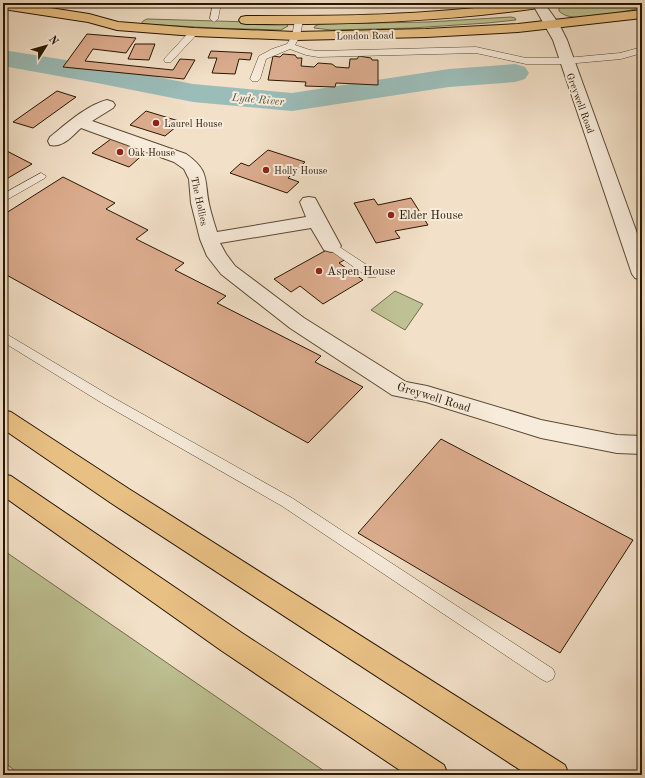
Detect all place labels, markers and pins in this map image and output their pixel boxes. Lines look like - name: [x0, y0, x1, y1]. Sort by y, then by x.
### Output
- marker: Laurel House: [151, 118, 161, 128]
- place label: Laurel House: [164, 119, 223, 129]
- marker: Oak House: [115, 147, 125, 157]
- place label: Oak House: [128, 148, 175, 158]
- marker: Holly House: [261, 165, 271, 175]
- place label: Holly House: [274, 166, 328, 176]
- marker: Elder House: [386, 210, 396, 220]
- place label: Elder House: [399, 210, 464, 222]
- marker: Aspen House: [314, 266, 324, 276]
- place label: Aspen House: [327, 266, 396, 278]

